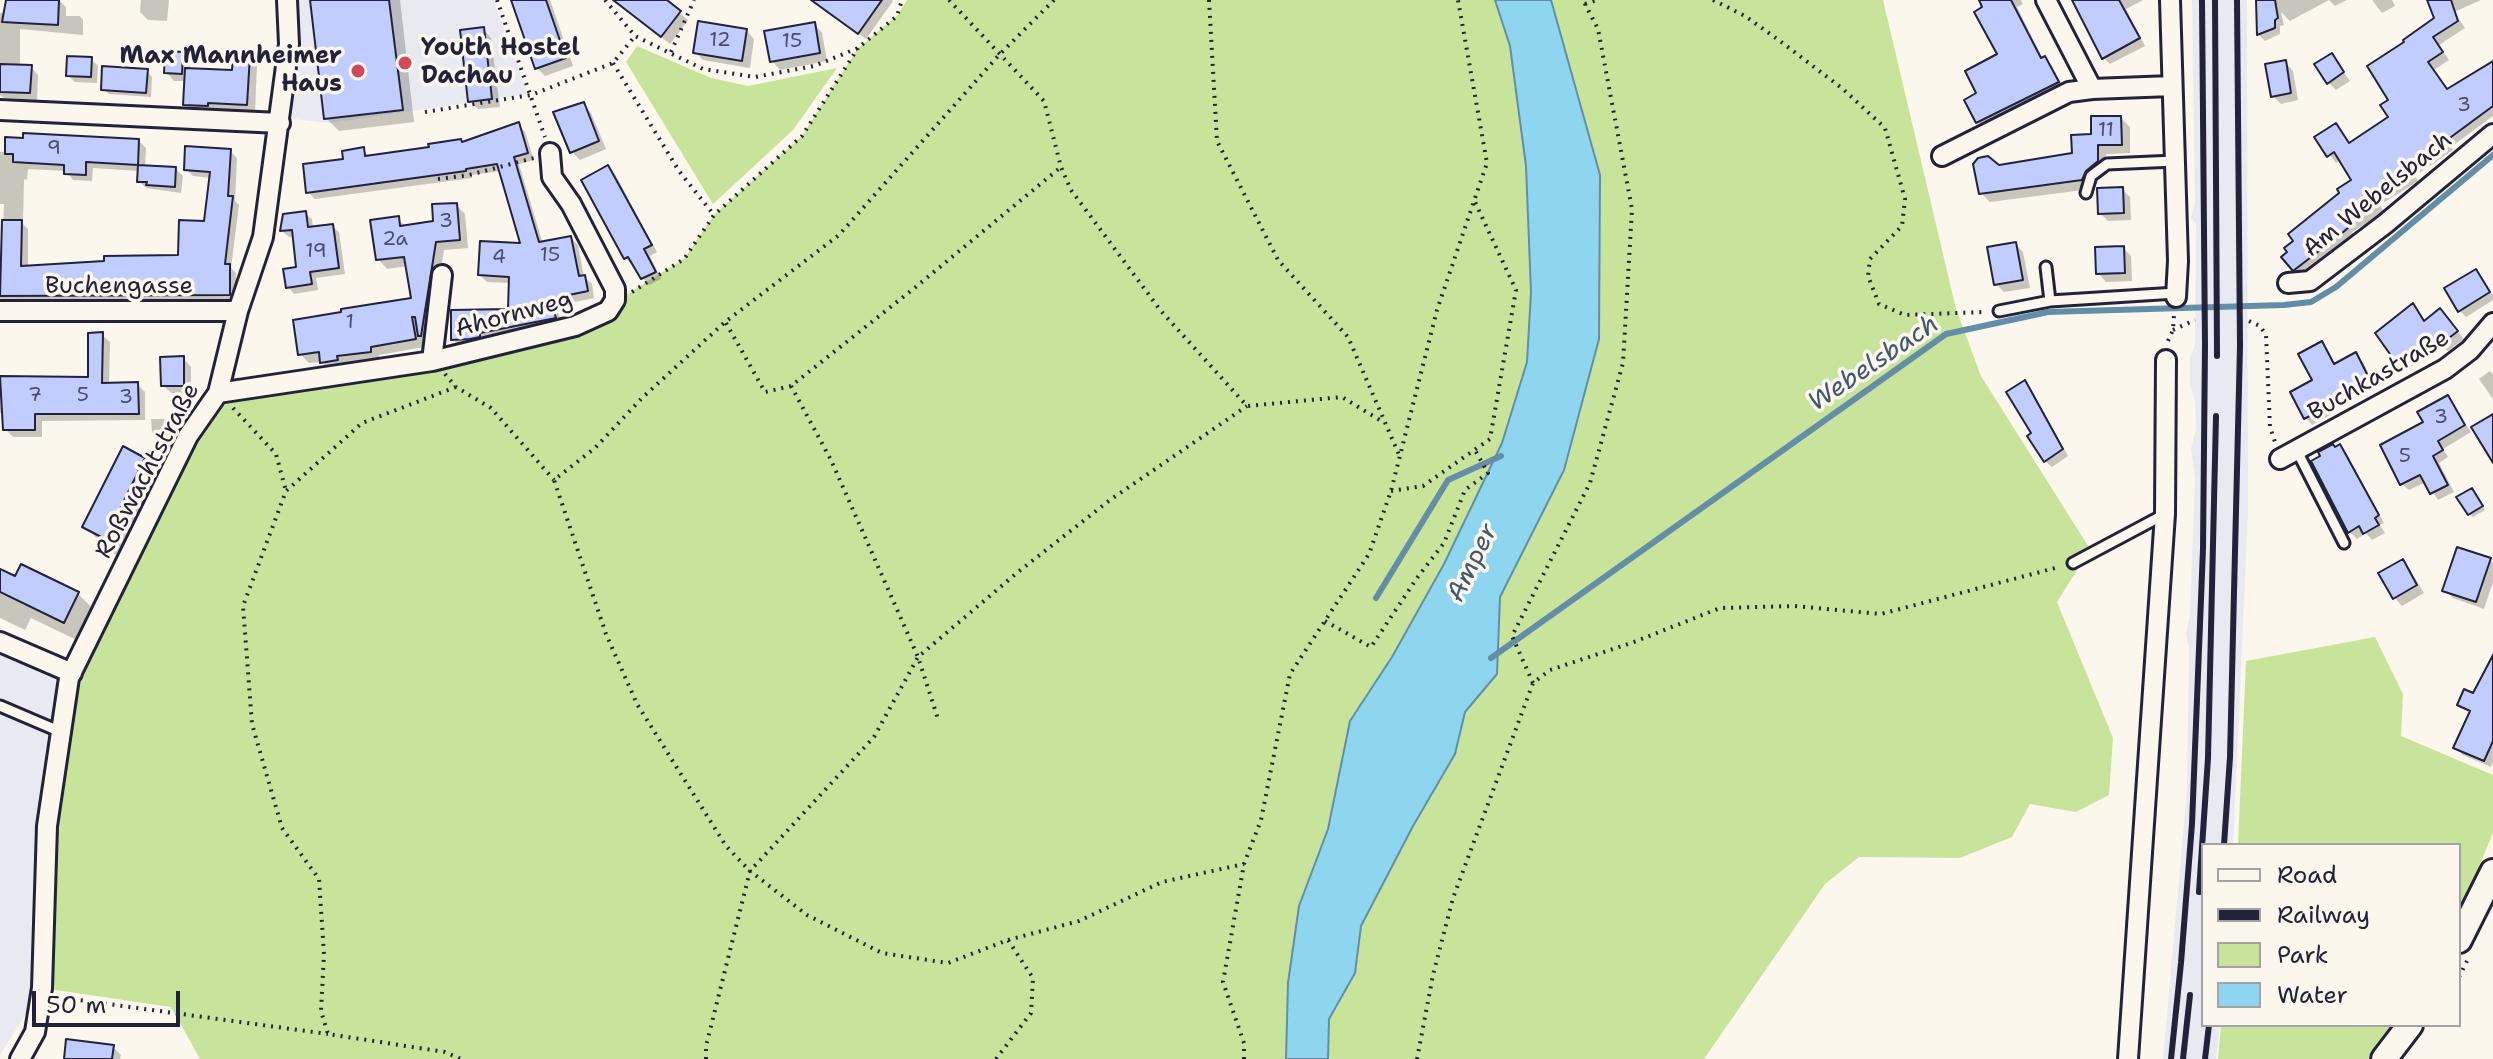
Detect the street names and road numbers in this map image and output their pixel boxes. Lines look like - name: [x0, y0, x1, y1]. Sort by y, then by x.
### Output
- street label: Am Webelsbach: [2298, 126, 2458, 264]
- street label: Buchengasse: [45, 273, 193, 301]
- street label: Ahornweg: [452, 286, 576, 344]
- street label: Buchkastraße: [2303, 324, 2455, 428]
- street label: Roßwachtstraße: [90, 379, 206, 563]

